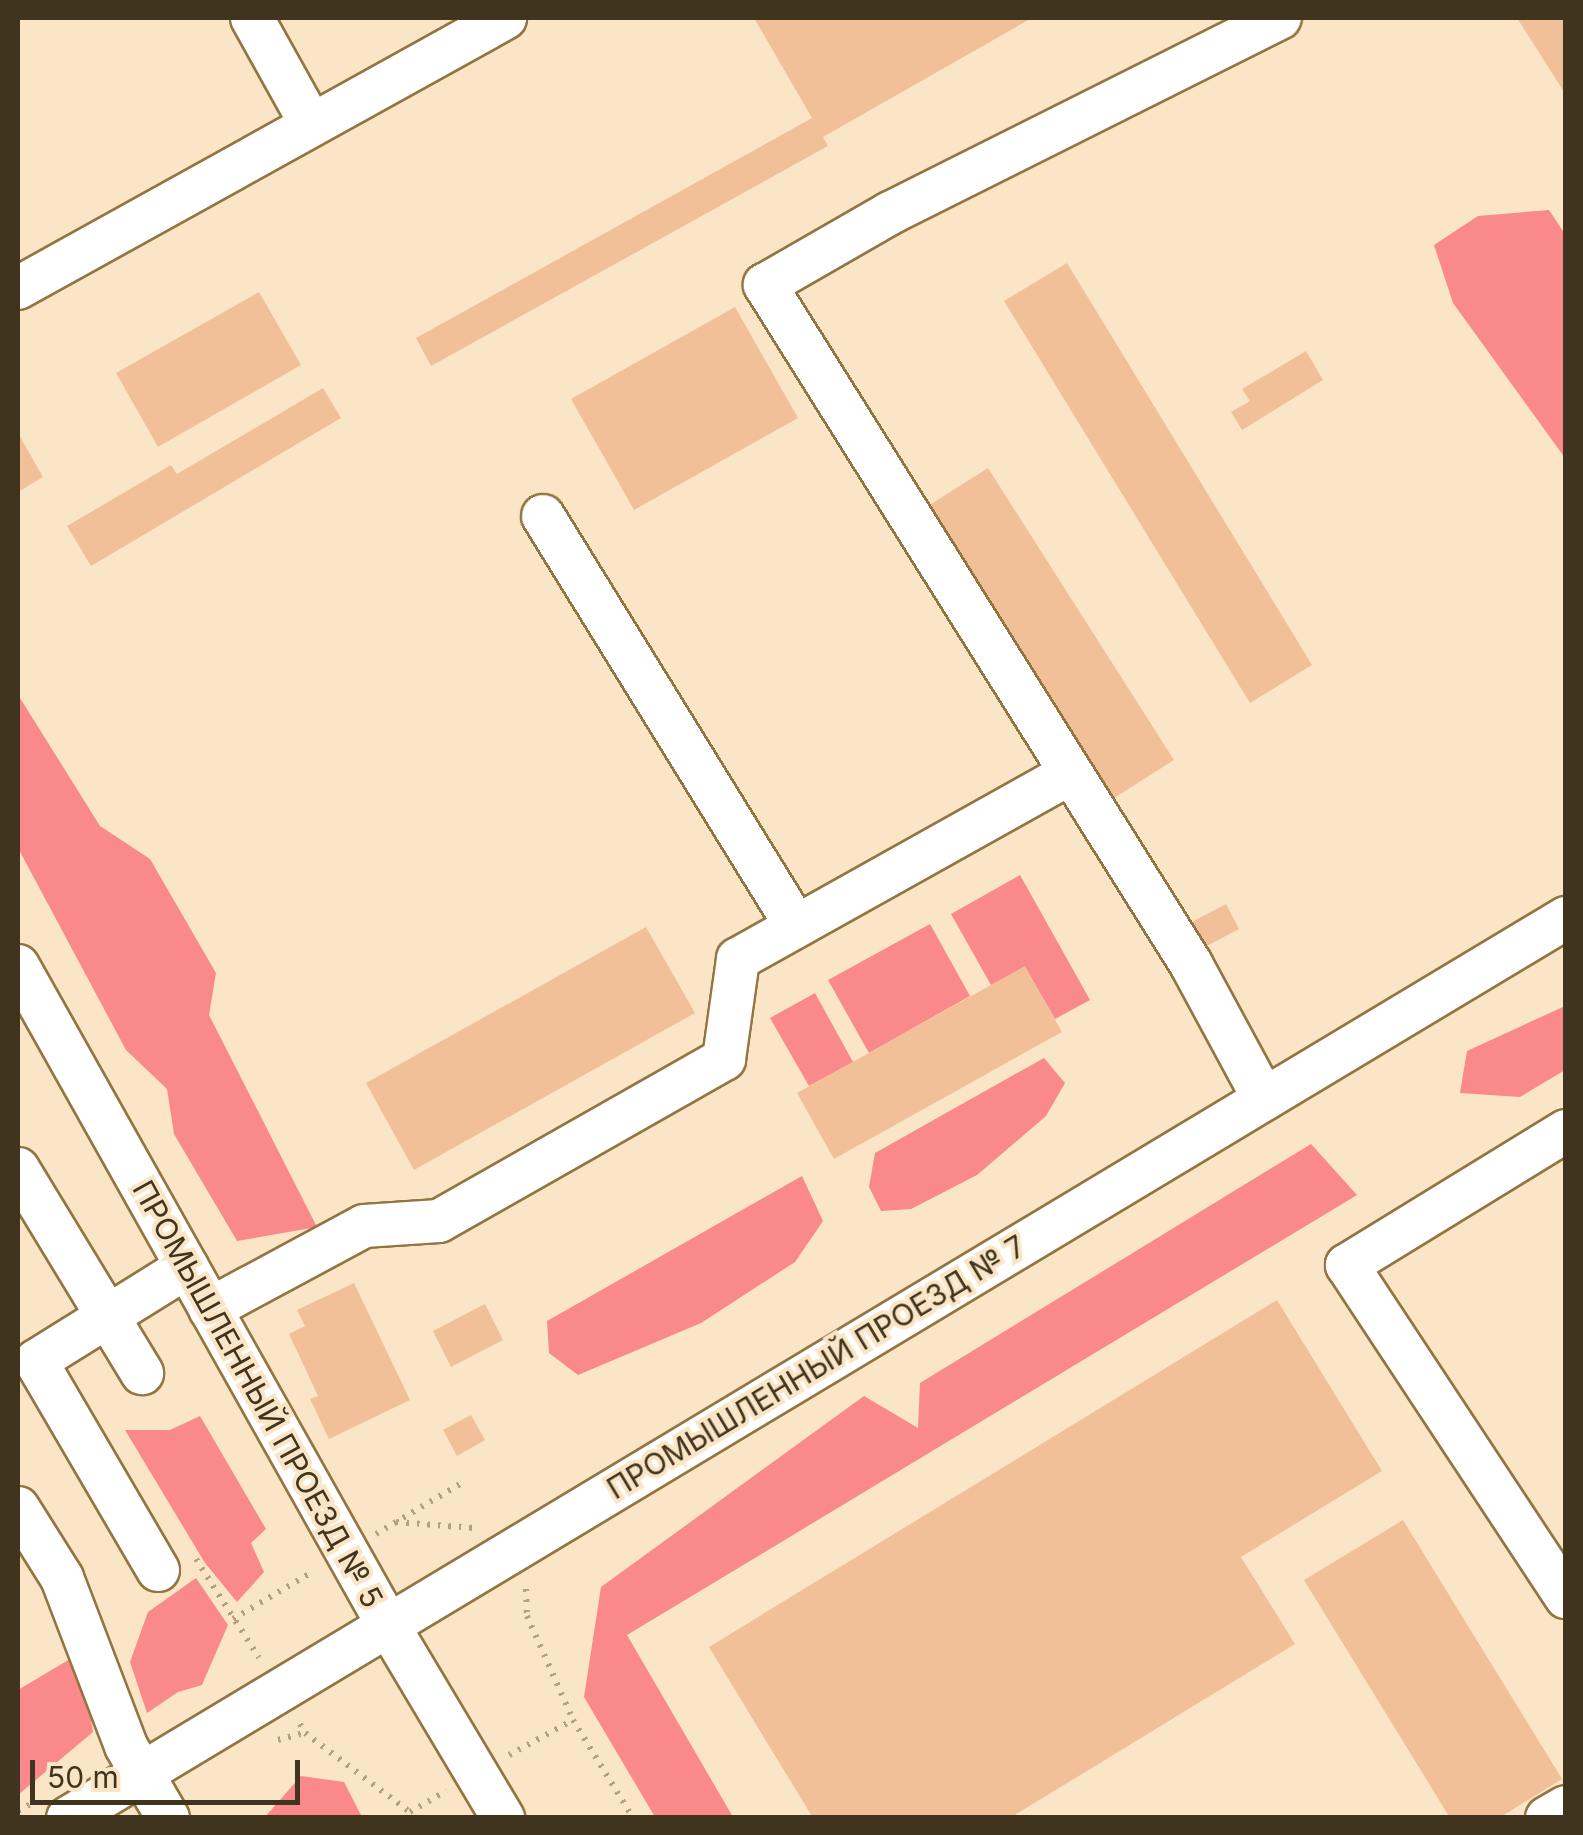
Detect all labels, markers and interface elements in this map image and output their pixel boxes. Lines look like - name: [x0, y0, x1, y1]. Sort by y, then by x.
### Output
- street label: ПРОМЫШЛЕННЫЙ ПРОЕЗД № 5: [125, 1174, 391, 1614]
- street label: ПРОМЫШЛЕННЫЙ ПРОЕЗД № 7: [600, 1228, 1032, 1506]
- scale bar: [35, 1740, 305, 1802]
- text: 50 m: [47, 1759, 119, 1795]

